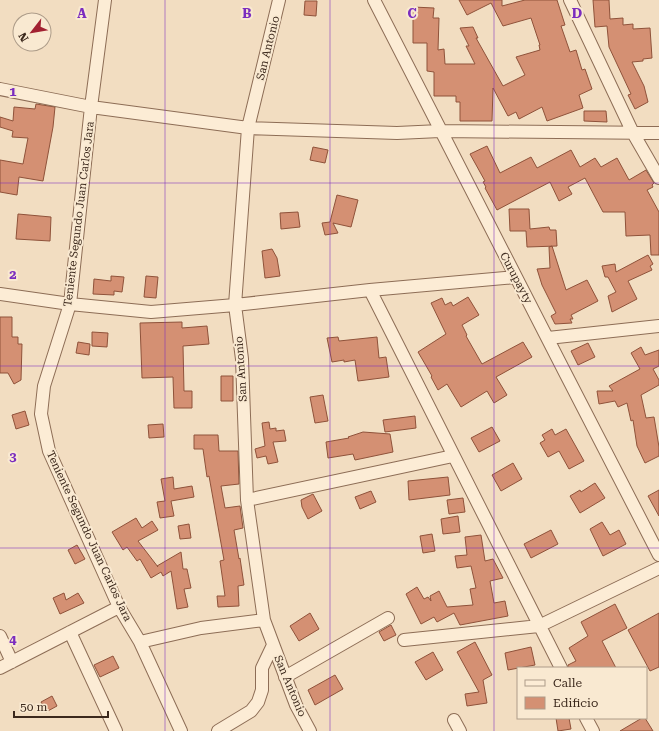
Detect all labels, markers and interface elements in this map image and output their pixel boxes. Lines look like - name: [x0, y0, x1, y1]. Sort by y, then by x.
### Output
- text: A: [77, 6, 87, 21]
- text: B: [242, 6, 252, 21]
- text: C: [407, 6, 417, 21]
- text: D: [572, 6, 582, 21]
- north arrow: [12, 12, 52, 52]
- street label: San Antonio: [254, 14, 282, 81]
- text: N: [16, 29, 32, 44]
- text: 1: [9, 84, 17, 99]
- street label: Teniente Segundo Juan Carlos Jara: [61, 121, 97, 307]
- street label: Curupayty: [497, 250, 535, 306]
- text: 2: [9, 267, 17, 282]
- street label: San Antonio: [232, 336, 250, 402]
- text: 3: [9, 449, 17, 464]
- street label: Teniente Segundo Juan Carlos Jara: [44, 449, 134, 623]
- text: 4: [9, 632, 17, 647]
- street label: San Antonio: [271, 653, 309, 719]
- legend: [517, 667, 647, 719]
- text: Calle: [553, 676, 583, 690]
- scale bar: [14, 693, 108, 719]
- text: Edificio: [553, 696, 598, 710]
- text: 50 m: [20, 700, 47, 714]

